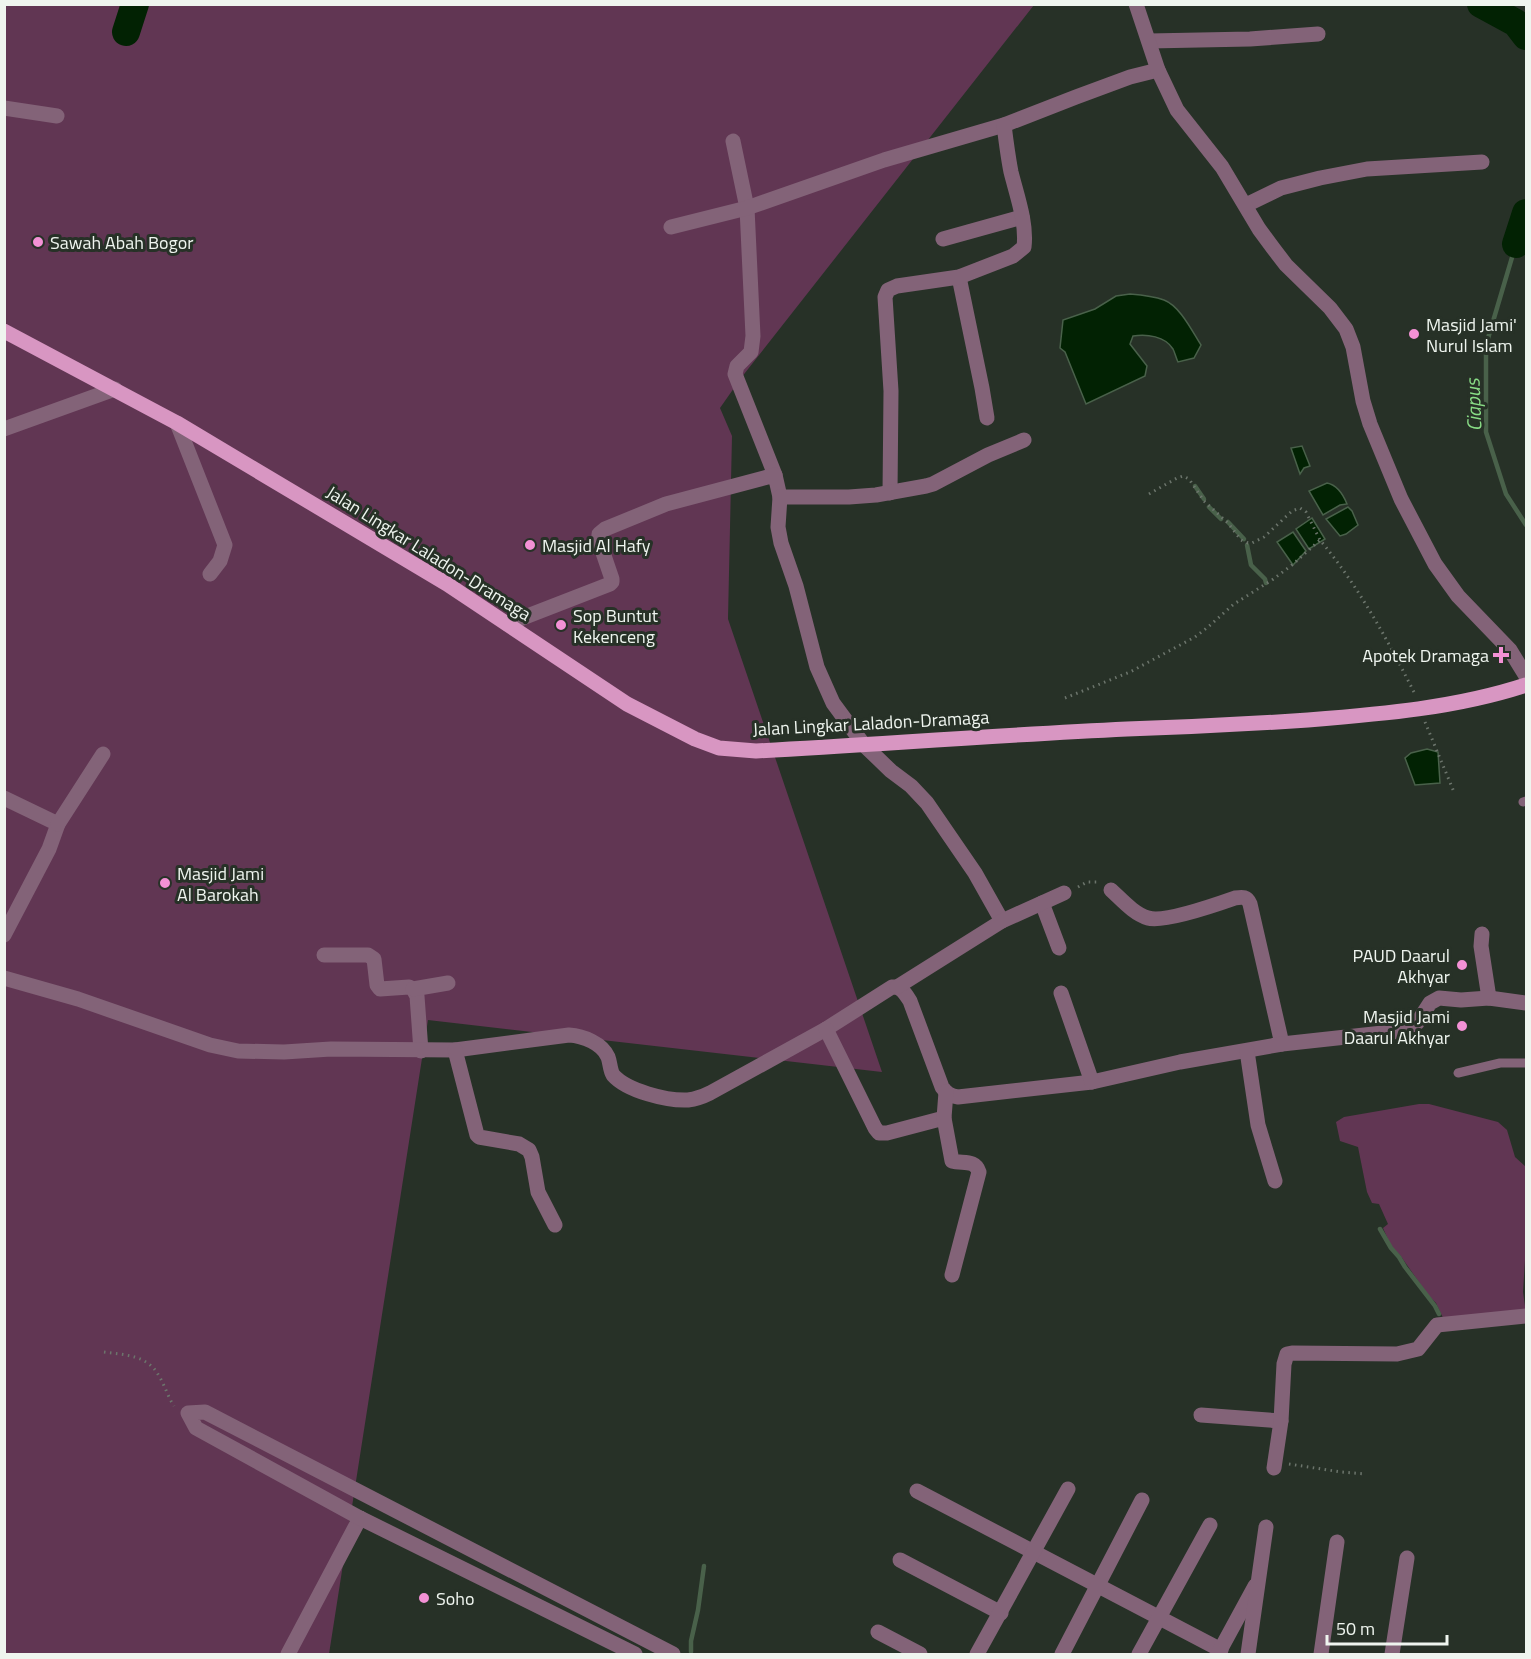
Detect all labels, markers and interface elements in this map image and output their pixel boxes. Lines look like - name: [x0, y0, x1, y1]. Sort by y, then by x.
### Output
- place label: Sawah Abah Bogor: [50, 229, 193, 256]
- marker: Sawah Abah Bogor: [31, 235, 45, 249]
- place label: Masjid Jami' Nurul Islam: [1426, 311, 1517, 359]
- marker: Masjid Jami' Nurul Islam: [1407, 327, 1421, 341]
- water label: Ciapus: [1457, 377, 1489, 432]
- street label: Jalan Lingkar Laladon-Dramaga: [321, 479, 537, 627]
- place label: Masjid Al Hafy: [542, 532, 651, 559]
- marker: Masjid Al Hafy: [523, 538, 537, 552]
- place label: Sop Buntut Kekenceng: [573, 602, 659, 650]
- marker: Sop Buntut Kekenceng: [554, 618, 568, 632]
- place label: Apotek Dramaga: [1362, 642, 1489, 669]
- marker: Apotek Dramaga: [1494, 648, 1508, 662]
- street label: Jalan Lingkar Laladon-Dramaga: [752, 703, 990, 743]
- place label: Masjid Jami Al Barokah: [177, 860, 264, 908]
- marker: Masjid Jami Al Barokah: [158, 876, 172, 890]
- place label: PAUD Daarul Akhyar: [1353, 942, 1450, 990]
- marker: PAUD Daarul Akhyar: [1455, 958, 1469, 972]
- place label: Masjid Jami Daarul Akhyar: [1344, 1003, 1450, 1051]
- marker: Masjid Jami Daarul Akhyar: [1455, 1019, 1469, 1033]
- place label: Soho: [436, 1585, 474, 1612]
- marker: Soho: [417, 1591, 431, 1605]
- scale bar: [1327, 1608, 1447, 1646]
- text: 50 m: [1336, 1615, 1375, 1642]

